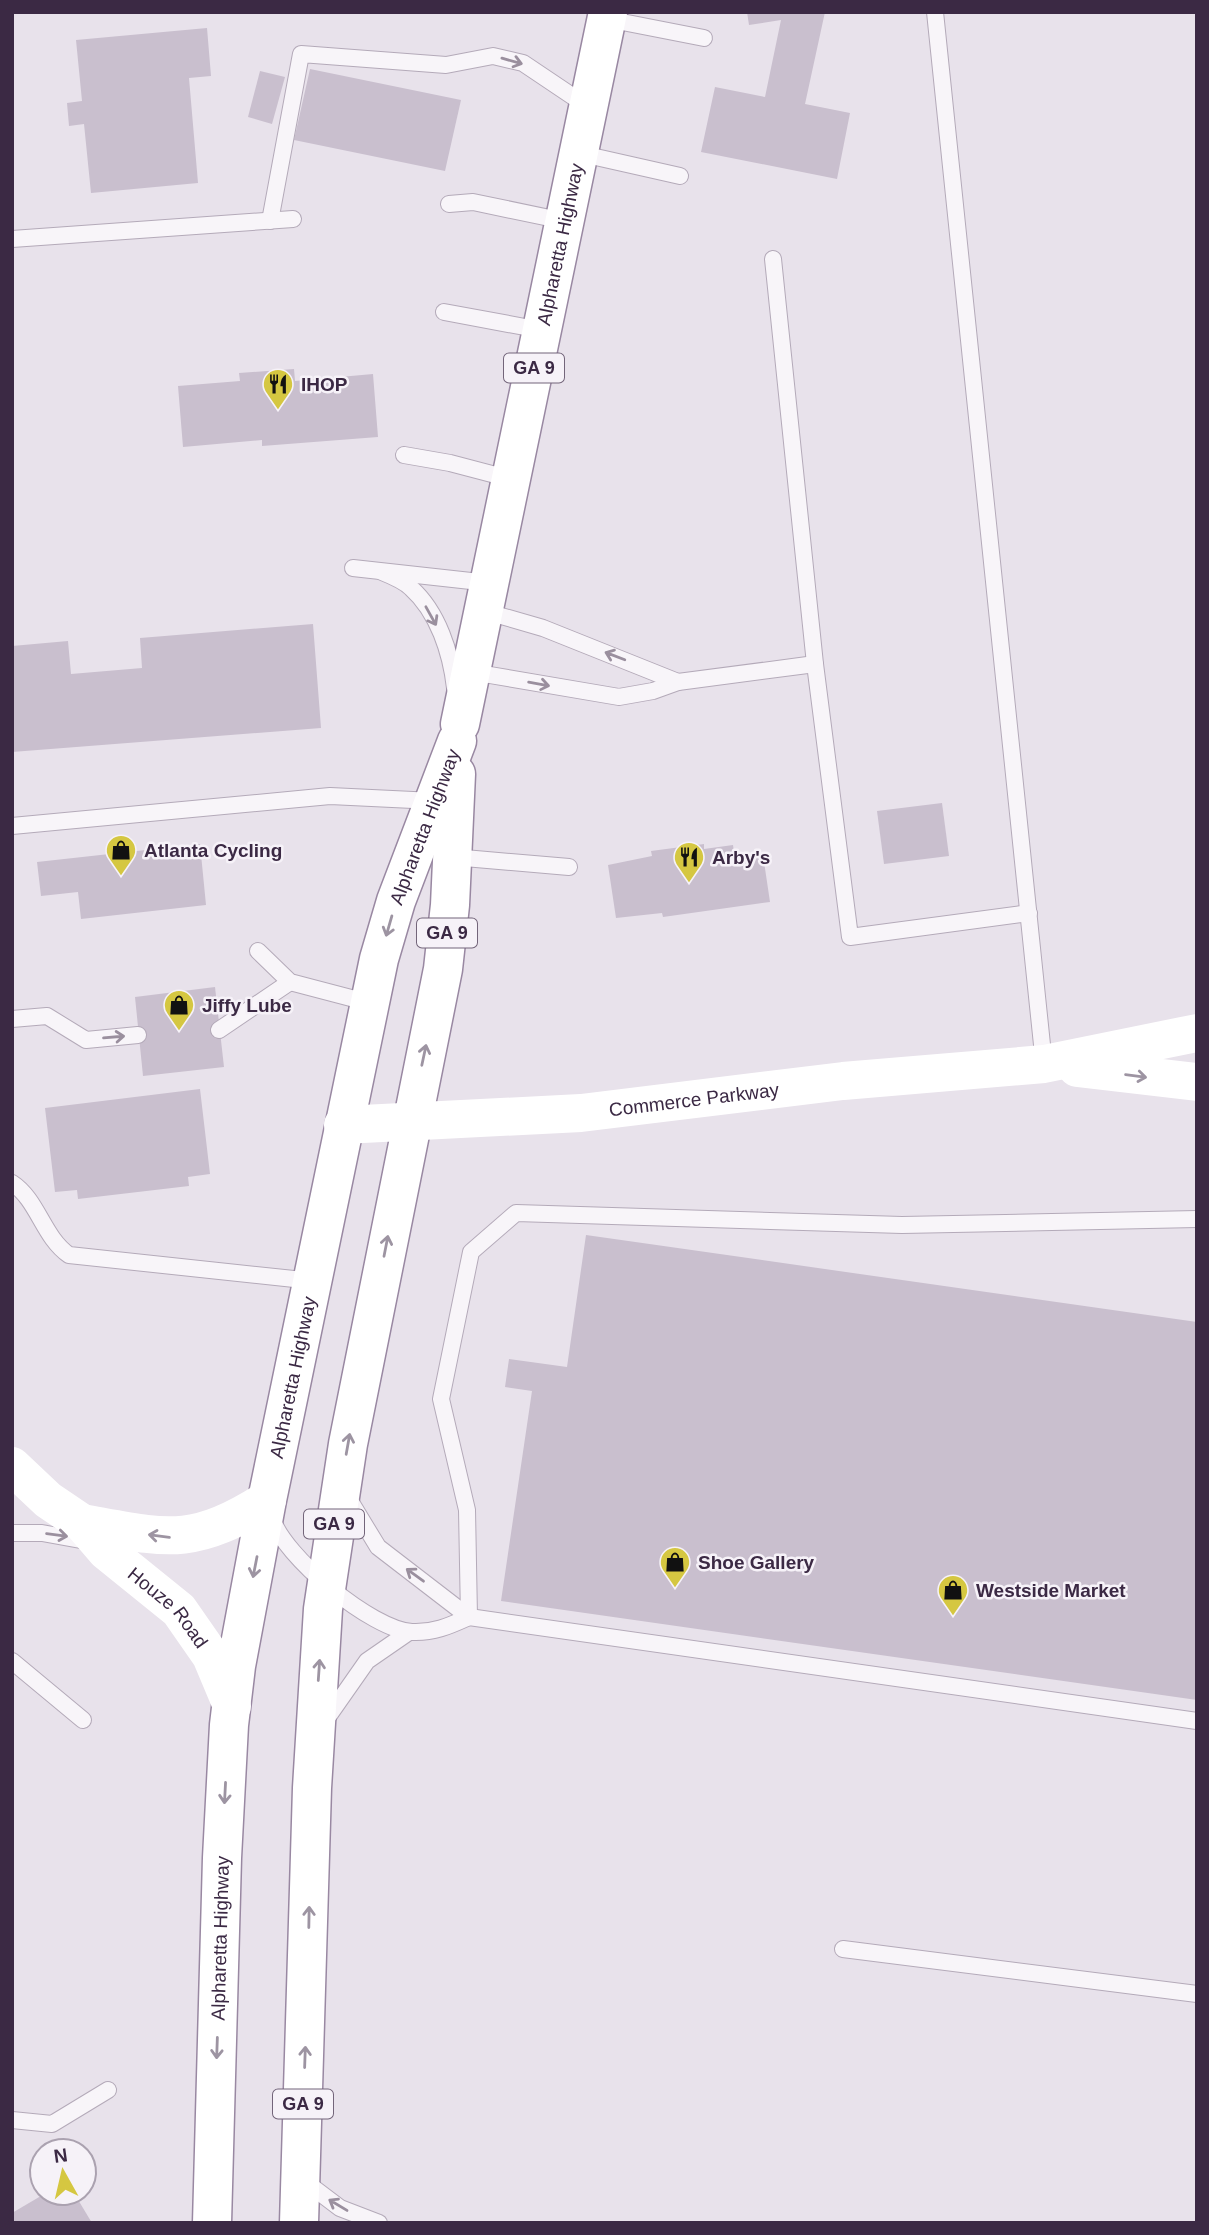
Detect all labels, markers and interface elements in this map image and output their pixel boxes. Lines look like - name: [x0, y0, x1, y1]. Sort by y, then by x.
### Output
- one-way arrow: [501, 55, 523, 68]
- street label: Alpharetta Highway: [533, 161, 587, 327]
- road number: GA 9: [504, 354, 564, 382]
- restaurant icon: IHOP: [261, 367, 295, 411]
- place label: IHOP: [301, 374, 348, 395]
- one-way arrow: [425, 605, 439, 626]
- one-way arrow: [604, 648, 626, 661]
- one-way arrow: [527, 678, 550, 691]
- street label: Alpharetta Highway: [385, 745, 464, 908]
- shop icon: Atlanta Cycling: [104, 833, 138, 877]
- place label: Atlanta Cycling: [144, 840, 282, 861]
- restaurant icon: Arby's: [672, 840, 706, 884]
- place label: Arby's: [712, 847, 770, 868]
- one-way arrow: [382, 914, 395, 936]
- road number: GA 9: [417, 918, 477, 948]
- shop icon: Jiffy Lube: [162, 988, 196, 1032]
- place label: Jiffy Lube: [202, 995, 292, 1016]
- one-way arrow: [102, 1030, 124, 1043]
- one-way arrow: [418, 1044, 432, 1067]
- one-way arrow: [1124, 1069, 1147, 1082]
- street label: Commerce Parkway: [608, 1078, 781, 1120]
- one-way arrow: [380, 1235, 393, 1258]
- street label: Alpharetta Highway: [265, 1294, 320, 1460]
- one-way arrow: [342, 1433, 355, 1456]
- road number: GA 9: [304, 1510, 364, 1539]
- one-way arrow: [45, 1529, 68, 1542]
- one-way arrow: [148, 1529, 171, 1542]
- shop icon: Shoe Gallery: [658, 1545, 692, 1589]
- place label: Shoe Gallery: [698, 1552, 815, 1573]
- one-way arrow: [248, 1555, 261, 1578]
- street label: Houze Road: [124, 1563, 212, 1652]
- one-way arrow: [406, 1568, 425, 1582]
- shop icon: Westside Market: [936, 1573, 970, 1617]
- place label: Westside Market: [976, 1580, 1126, 1601]
- one-way arrow: [313, 1659, 326, 1681]
- one-way arrow: [219, 1781, 232, 1804]
- street label: Alpharetta Highway: [207, 1855, 233, 2021]
- one-way arrow: [302, 1906, 316, 1929]
- one-way arrow: [210, 2037, 223, 2060]
- one-way arrow: [298, 2045, 311, 2068]
- road number: GA 9: [273, 2090, 333, 2118]
- north arrow: [28, 2137, 98, 2207]
- text: N: [52, 2144, 69, 2167]
- one-way arrow: [328, 2198, 348, 2212]

